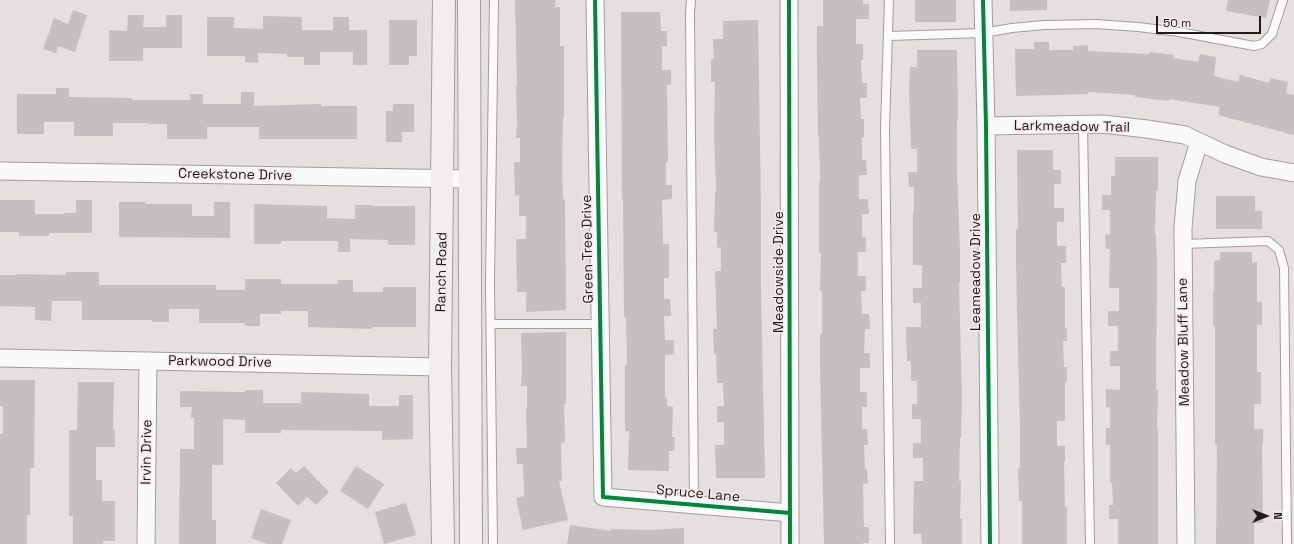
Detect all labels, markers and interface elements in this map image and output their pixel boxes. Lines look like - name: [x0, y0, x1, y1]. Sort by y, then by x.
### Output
- scale bar: [1158, 8, 1263, 34]
- text: 50 m: [1163, 15, 1191, 31]
- street label: Larkmeadow Trail: [1014, 118, 1130, 136]
- street label: Creekstone Drive: [178, 166, 292, 184]
- street label: Green Tree Drive: [579, 194, 597, 304]
- street label: Meadowside Drive: [771, 211, 787, 333]
- street label: Leameadow Drive: [968, 213, 984, 331]
- street label: Ranch Road: [433, 232, 451, 312]
- street label: Meadow Bluff Lane: [1174, 278, 1194, 406]
- street label: Parkwood Drive: [168, 353, 272, 371]
- street label: Irvin Drive: [138, 419, 156, 485]
- street label: Spruce Lane: [655, 482, 741, 506]
- north arrow: [1246, 496, 1286, 536]
- text: N: [1271, 512, 1285, 520]

